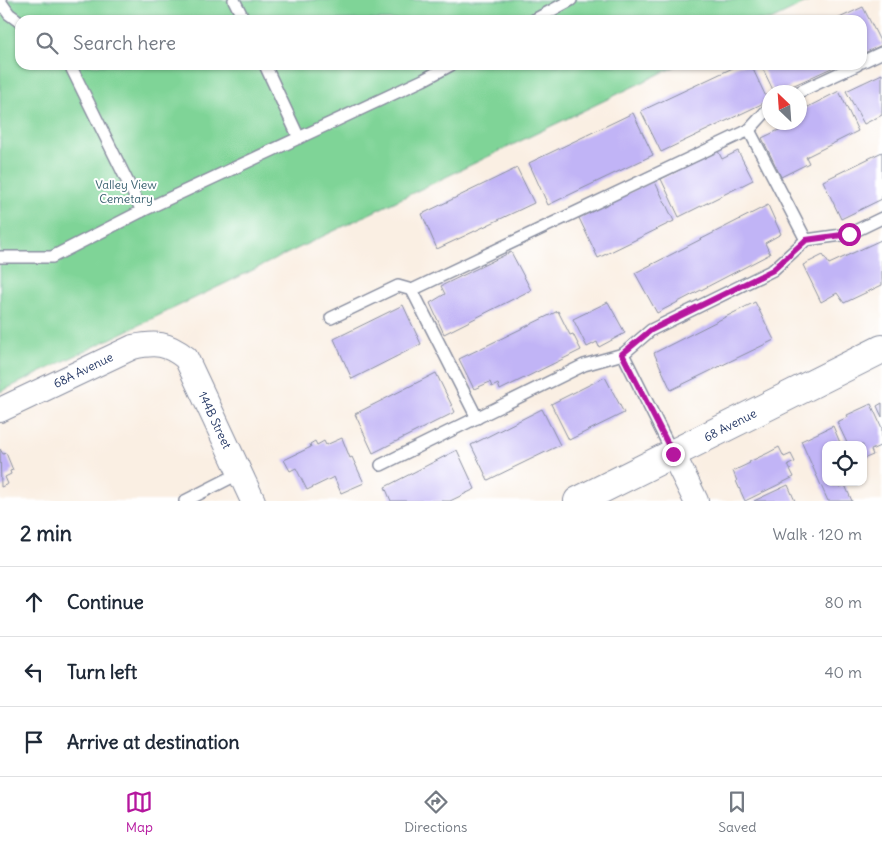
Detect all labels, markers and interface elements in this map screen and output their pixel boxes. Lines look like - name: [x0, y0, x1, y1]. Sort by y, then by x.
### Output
- search box: [15, 15, 867, 70]
- icon: search: [33, 29, 61, 57]
- text: Search here: [73, 31, 176, 55]
- north arrow: [762, 85, 807, 130]
- park label: Valley View Cemetary: [95, 177, 157, 206]
- route start: [838, 223, 861, 246]
- street label: 68A Avenue: [51, 349, 115, 391]
- street label: 144B Street: [195, 389, 235, 451]
- street label: 68 Avenue: [701, 405, 759, 445]
- map controls: [822, 441, 867, 486]
- button: locate: [822, 441, 867, 486]
- route end: [662, 443, 685, 466]
- text: 2 min: [20, 520, 72, 547]
- text: Walk · 120 m: [772, 524, 862, 544]
- icon: ahead: [20, 588, 48, 616]
- text: Continue: [67, 590, 144, 614]
- text: 80 m: [824, 592, 862, 612]
- icon: left: [20, 658, 48, 686]
- text: Turn left: [67, 660, 137, 684]
- text: 40 m: [824, 662, 862, 682]
- icon: arrive: [20, 728, 48, 756]
- text: Arrive at destination: [67, 730, 240, 754]
- tab: Map: [125, 788, 153, 836]
- tab: Directions: [404, 788, 467, 836]
- tab: Saved: [718, 788, 757, 836]

